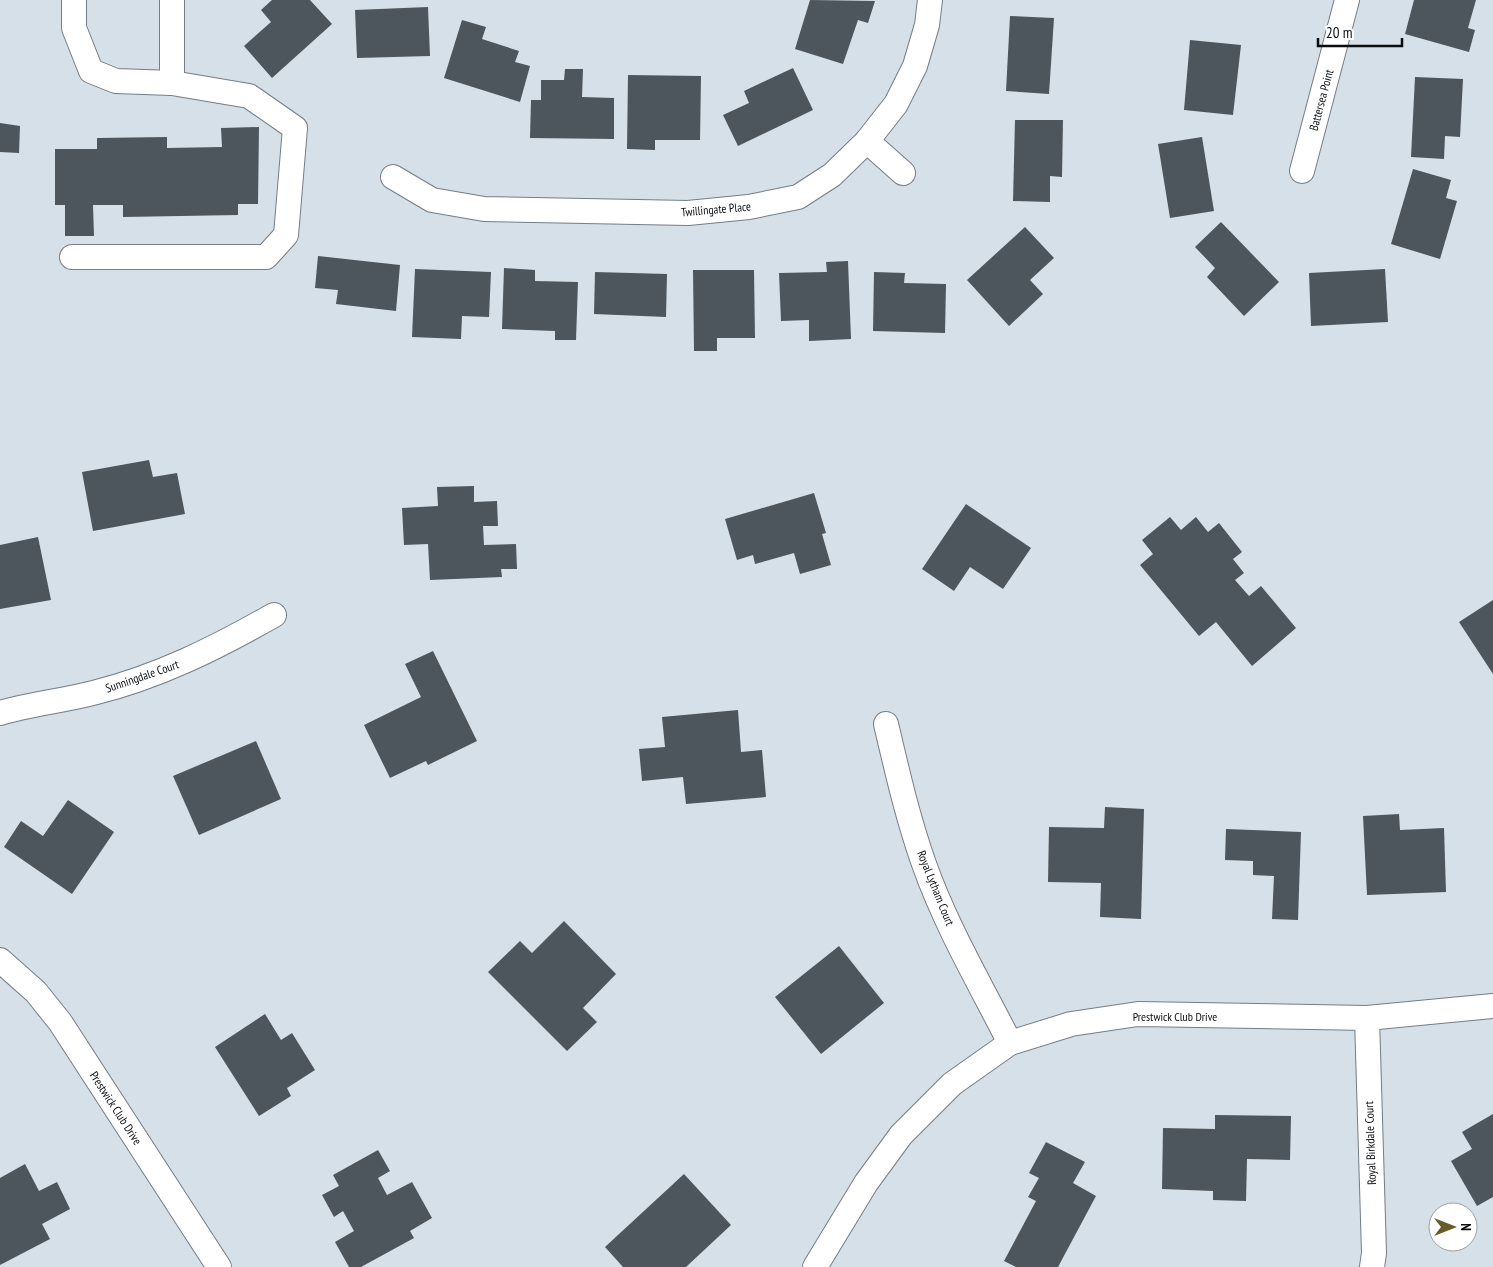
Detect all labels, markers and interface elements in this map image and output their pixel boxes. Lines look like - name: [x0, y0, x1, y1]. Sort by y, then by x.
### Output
- scale bar: [1318, 15, 1402, 47]
- text: 20 m: [1326, 23, 1352, 42]
- street label: Battersea Point: [1306, 67, 1337, 132]
- street label: Twillingate Place: [680, 198, 752, 220]
- street label: Sunningdale Court: [103, 656, 181, 696]
- street label: Royal Lytham Court: [914, 848, 958, 928]
- street label: Prestwick Club Drive: [1133, 1009, 1217, 1024]
- street label: Prestwick Club Drive: [87, 1068, 145, 1148]
- street label: Royal Birkdale Court: [1361, 1100, 1379, 1185]
- north arrow: [1428, 1202, 1478, 1252]
- text: N: [1457, 1223, 1475, 1231]

